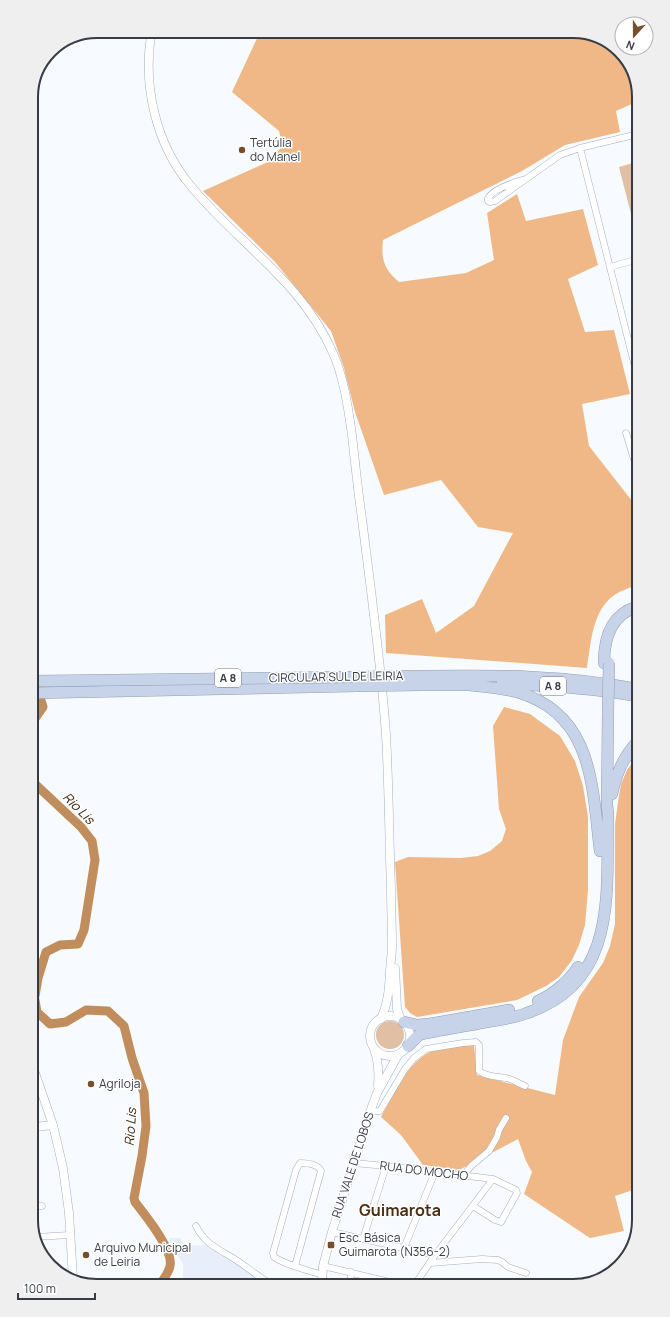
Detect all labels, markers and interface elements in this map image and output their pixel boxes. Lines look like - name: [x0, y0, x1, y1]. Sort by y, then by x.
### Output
- north arrow: [614, 16, 654, 56]
- text: N: [624, 37, 637, 54]
- place label: Tertúlia do Manel: [250, 134, 300, 165]
- marker: Tertúlia do Manel: [237, 145, 247, 155]
- street label: CIRCULAR SUL DE LEIRIA: [269, 667, 404, 686]
- road number: A 8: [215, 669, 241, 687]
- road number: A 8: [540, 677, 566, 695]
- water label: Rio Lis: [59, 788, 100, 829]
- place label: Agriloja: [99, 1075, 140, 1092]
- marker: Agriloja: [86, 1079, 96, 1089]
- water label: Rio Lis: [120, 1106, 140, 1147]
- street label: RUA VALE DE LOBOS: [327, 1110, 378, 1220]
- street label: RUA DO MOCHO: [379, 1157, 470, 1184]
- district label: Guimarota: [359, 1199, 441, 1221]
- place label: Esc. Básica Guimarota (N356-2): [339, 1229, 451, 1260]
- place label: Arquivo Municipal de Leiria: [94, 1239, 191, 1270]
- marker: Esc. Básica Guimarota (N356-2): [326, 1240, 336, 1250]
- marker: Arquivo Municipal de Leiria: [81, 1250, 91, 1260]
- scale bar: [18, 1275, 95, 1301]
- text: 100 m: [24, 1280, 56, 1297]

